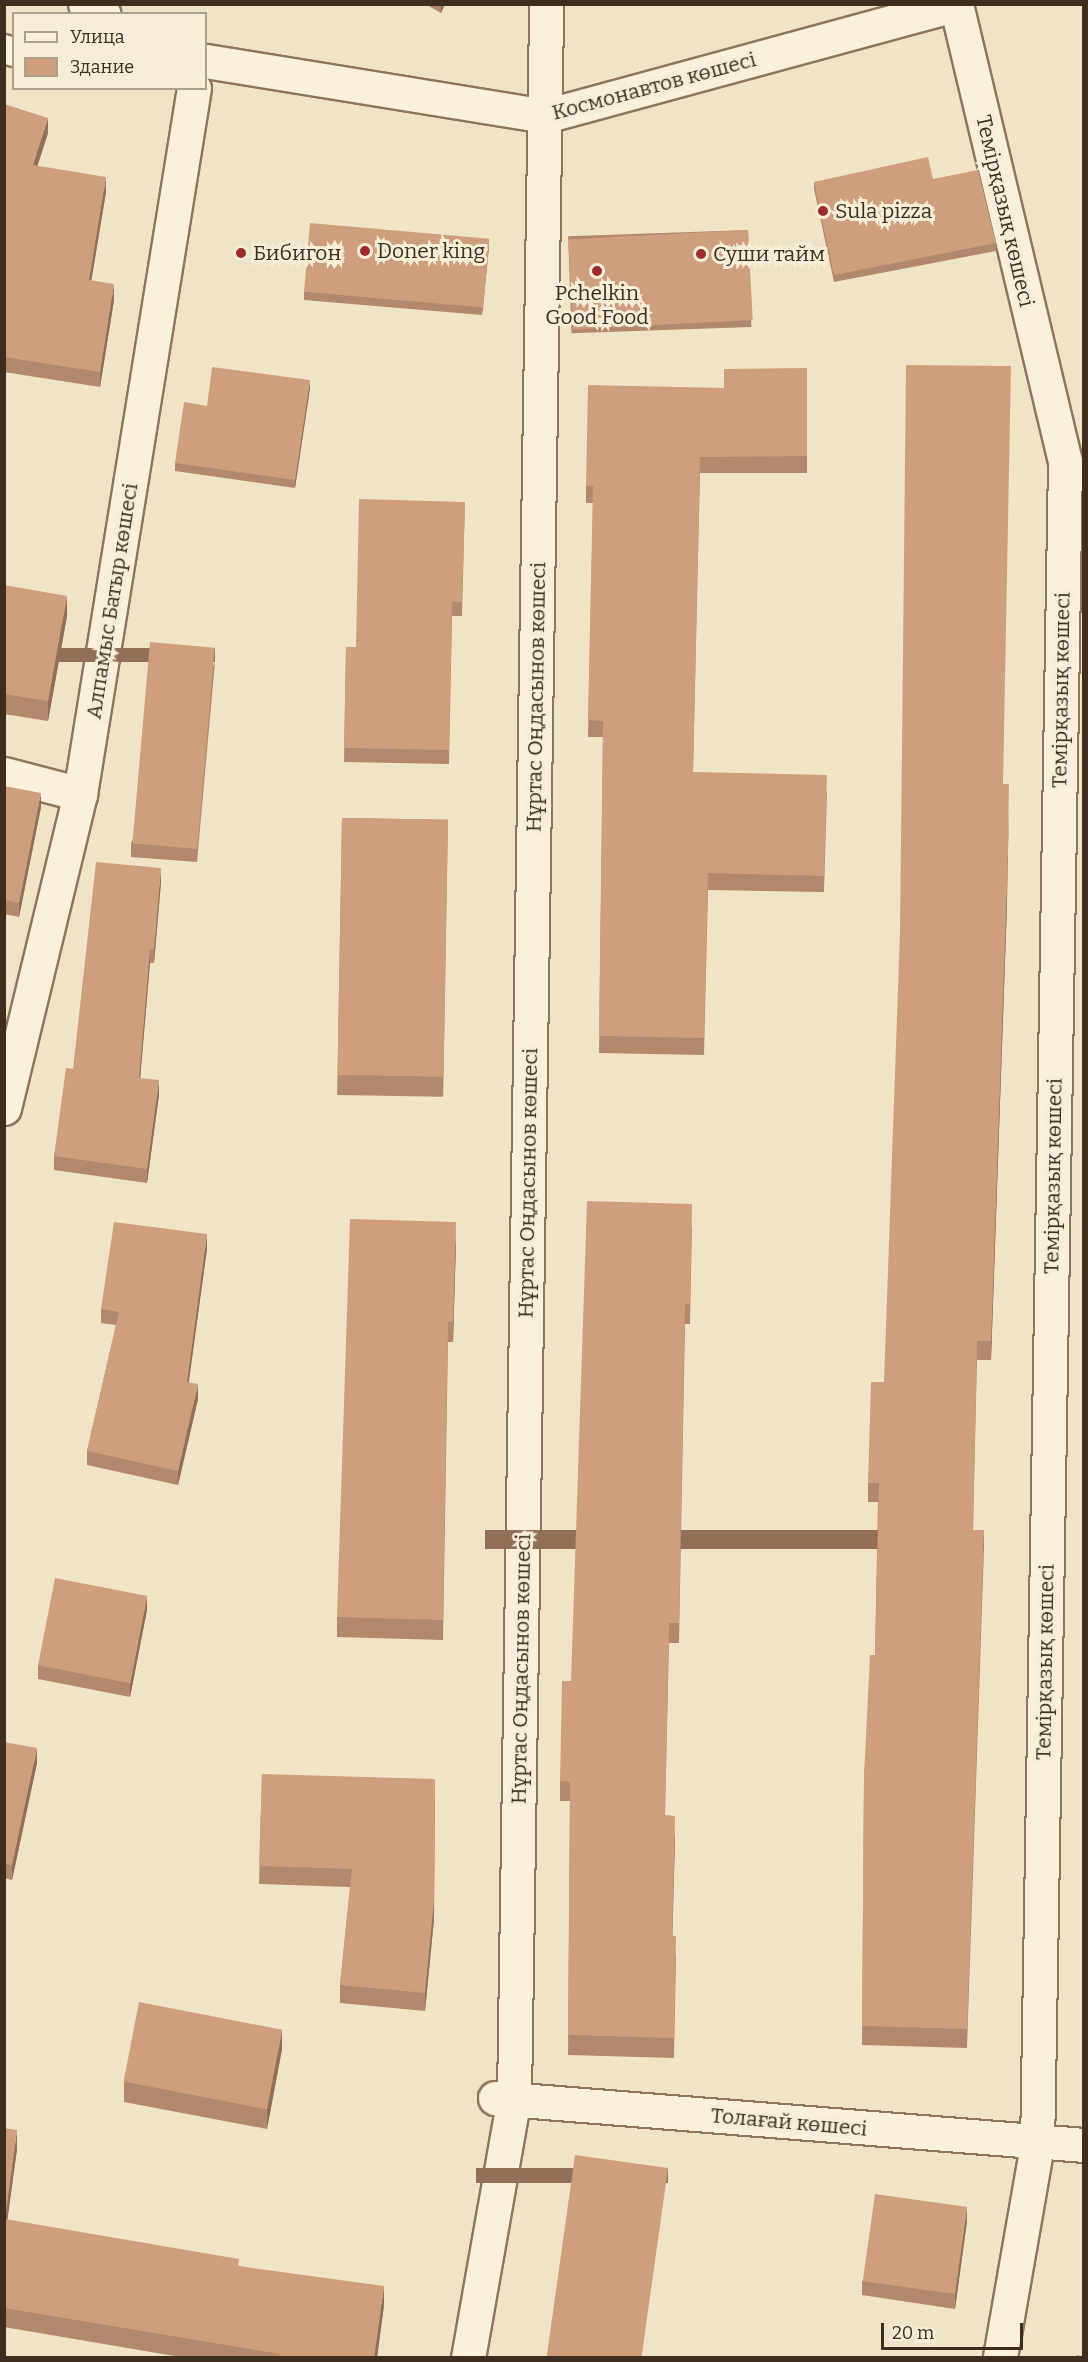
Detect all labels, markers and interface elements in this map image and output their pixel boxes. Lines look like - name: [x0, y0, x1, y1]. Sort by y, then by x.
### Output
- legend: [12, 12, 207, 90]
- text: Улица: [70, 26, 125, 48]
- street label: Космонавтов көшесі: [549, 47, 759, 125]
- text: Здание: [70, 56, 134, 78]
- street label: Темірқазық көшесі: [971, 113, 1039, 309]
- place label: Sula pizza: [835, 198, 932, 224]
- marker: Sula pizza: [816, 204, 830, 218]
- place label: Doner king: [377, 238, 485, 264]
- place label: Бибигон: [253, 240, 341, 266]
- place label: Суши тайм: [713, 241, 825, 267]
- marker: Doner king: [358, 244, 372, 258]
- marker: Бибигон: [234, 246, 248, 260]
- marker: Суши тайм: [694, 247, 708, 261]
- marker: Pchelkin Good Food: [590, 264, 604, 278]
- place label: Pchelkin Good Food: [545, 280, 649, 330]
- street label: Алпамыс Батыр көшесі: [81, 481, 143, 721]
- street label: Нұртас Оңдасынов көшесі: [521, 562, 551, 832]
- street label: Темірқазық көшесі: [1047, 592, 1075, 788]
- street label: Нұртас Оңдасынов көшесі: [513, 1048, 543, 1318]
- street label: Темірқазық көшесі: [1039, 1078, 1067, 1274]
- street label: Нұртас Оңдасынов көшесі: [506, 1534, 536, 1804]
- street label: Темірқазық көшесі: [1031, 1564, 1059, 1760]
- street label: Толағай көшесі: [710, 2103, 868, 2141]
- scale bar: [884, 2311, 1026, 2349]
- text: 20 m: [892, 2322, 934, 2344]

